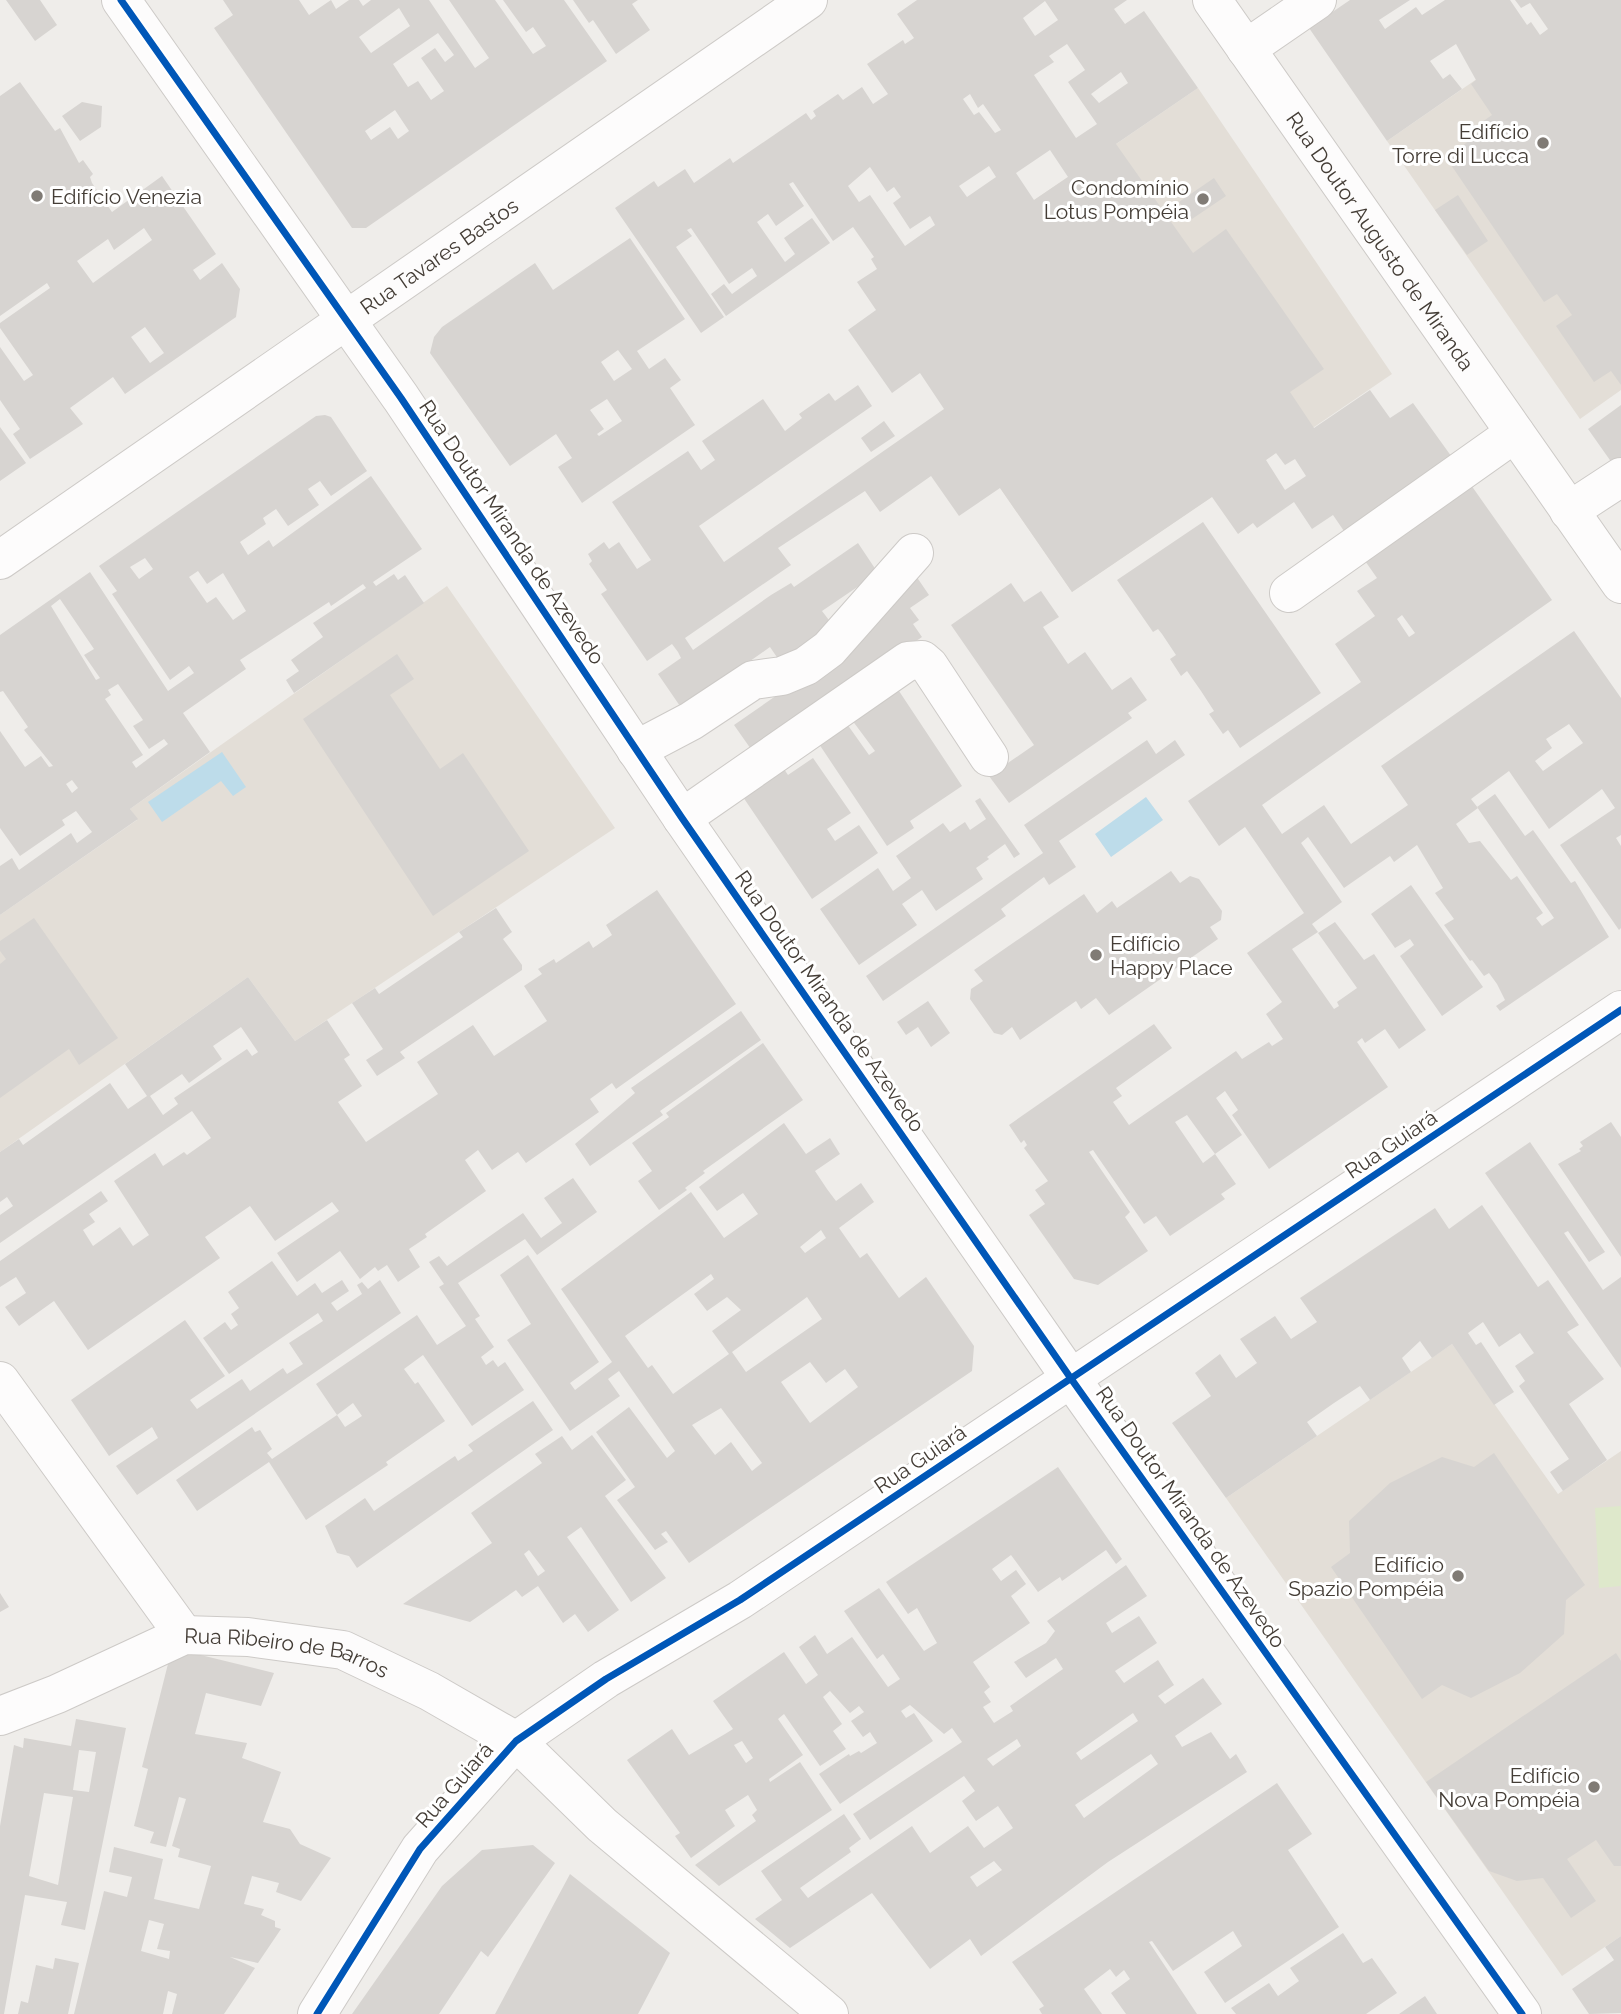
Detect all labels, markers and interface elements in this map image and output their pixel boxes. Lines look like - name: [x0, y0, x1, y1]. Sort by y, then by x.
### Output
- street label: Rua Doutor Augusto de Miranda: [1282, 107, 1480, 375]
- place label: Edifício Torre di Lucca: [1392, 119, 1529, 168]
- marker: Edifício Torre di Lucca: [1535, 135, 1551, 151]
- place label: Condomínio Lotus Pompéia: [1044, 175, 1189, 224]
- place label: Edifício Venezia: [51, 184, 202, 209]
- marker: Edifício Venezia: [29, 188, 45, 204]
- marker: Condomínio Lotus Pompéia: [1195, 191, 1211, 207]
- street label: Rua Tavares Bastos: [355, 192, 523, 319]
- street label: Rua Doutor Miranda de Azevedo: [414, 395, 610, 669]
- street label: Rua Doutor Miranda de Azevedo: [730, 865, 930, 1137]
- place label: Edifício Happy Place: [1110, 931, 1233, 980]
- marker: Edifício Happy Place: [1088, 947, 1104, 963]
- street label: Rua Guiará: [1340, 1104, 1442, 1184]
- street label: Rua Doutor Miranda de Azevedo: [1091, 1381, 1291, 1653]
- street label: Rua Guiará: [869, 1419, 971, 1499]
- place label: Edifício Spazio Pompéia: [1288, 1552, 1444, 1601]
- marker: Edifício Spazio Pompéia: [1450, 1568, 1466, 1584]
- street label: Rua Ribeiro de Barros: [184, 1623, 393, 1683]
- street label: Rua Guiará: [410, 1737, 498, 1833]
- place label: Edifício Nova Pompéia: [1438, 1763, 1580, 1812]
- marker: Edifício Nova Pompéia: [1586, 1779, 1602, 1795]

